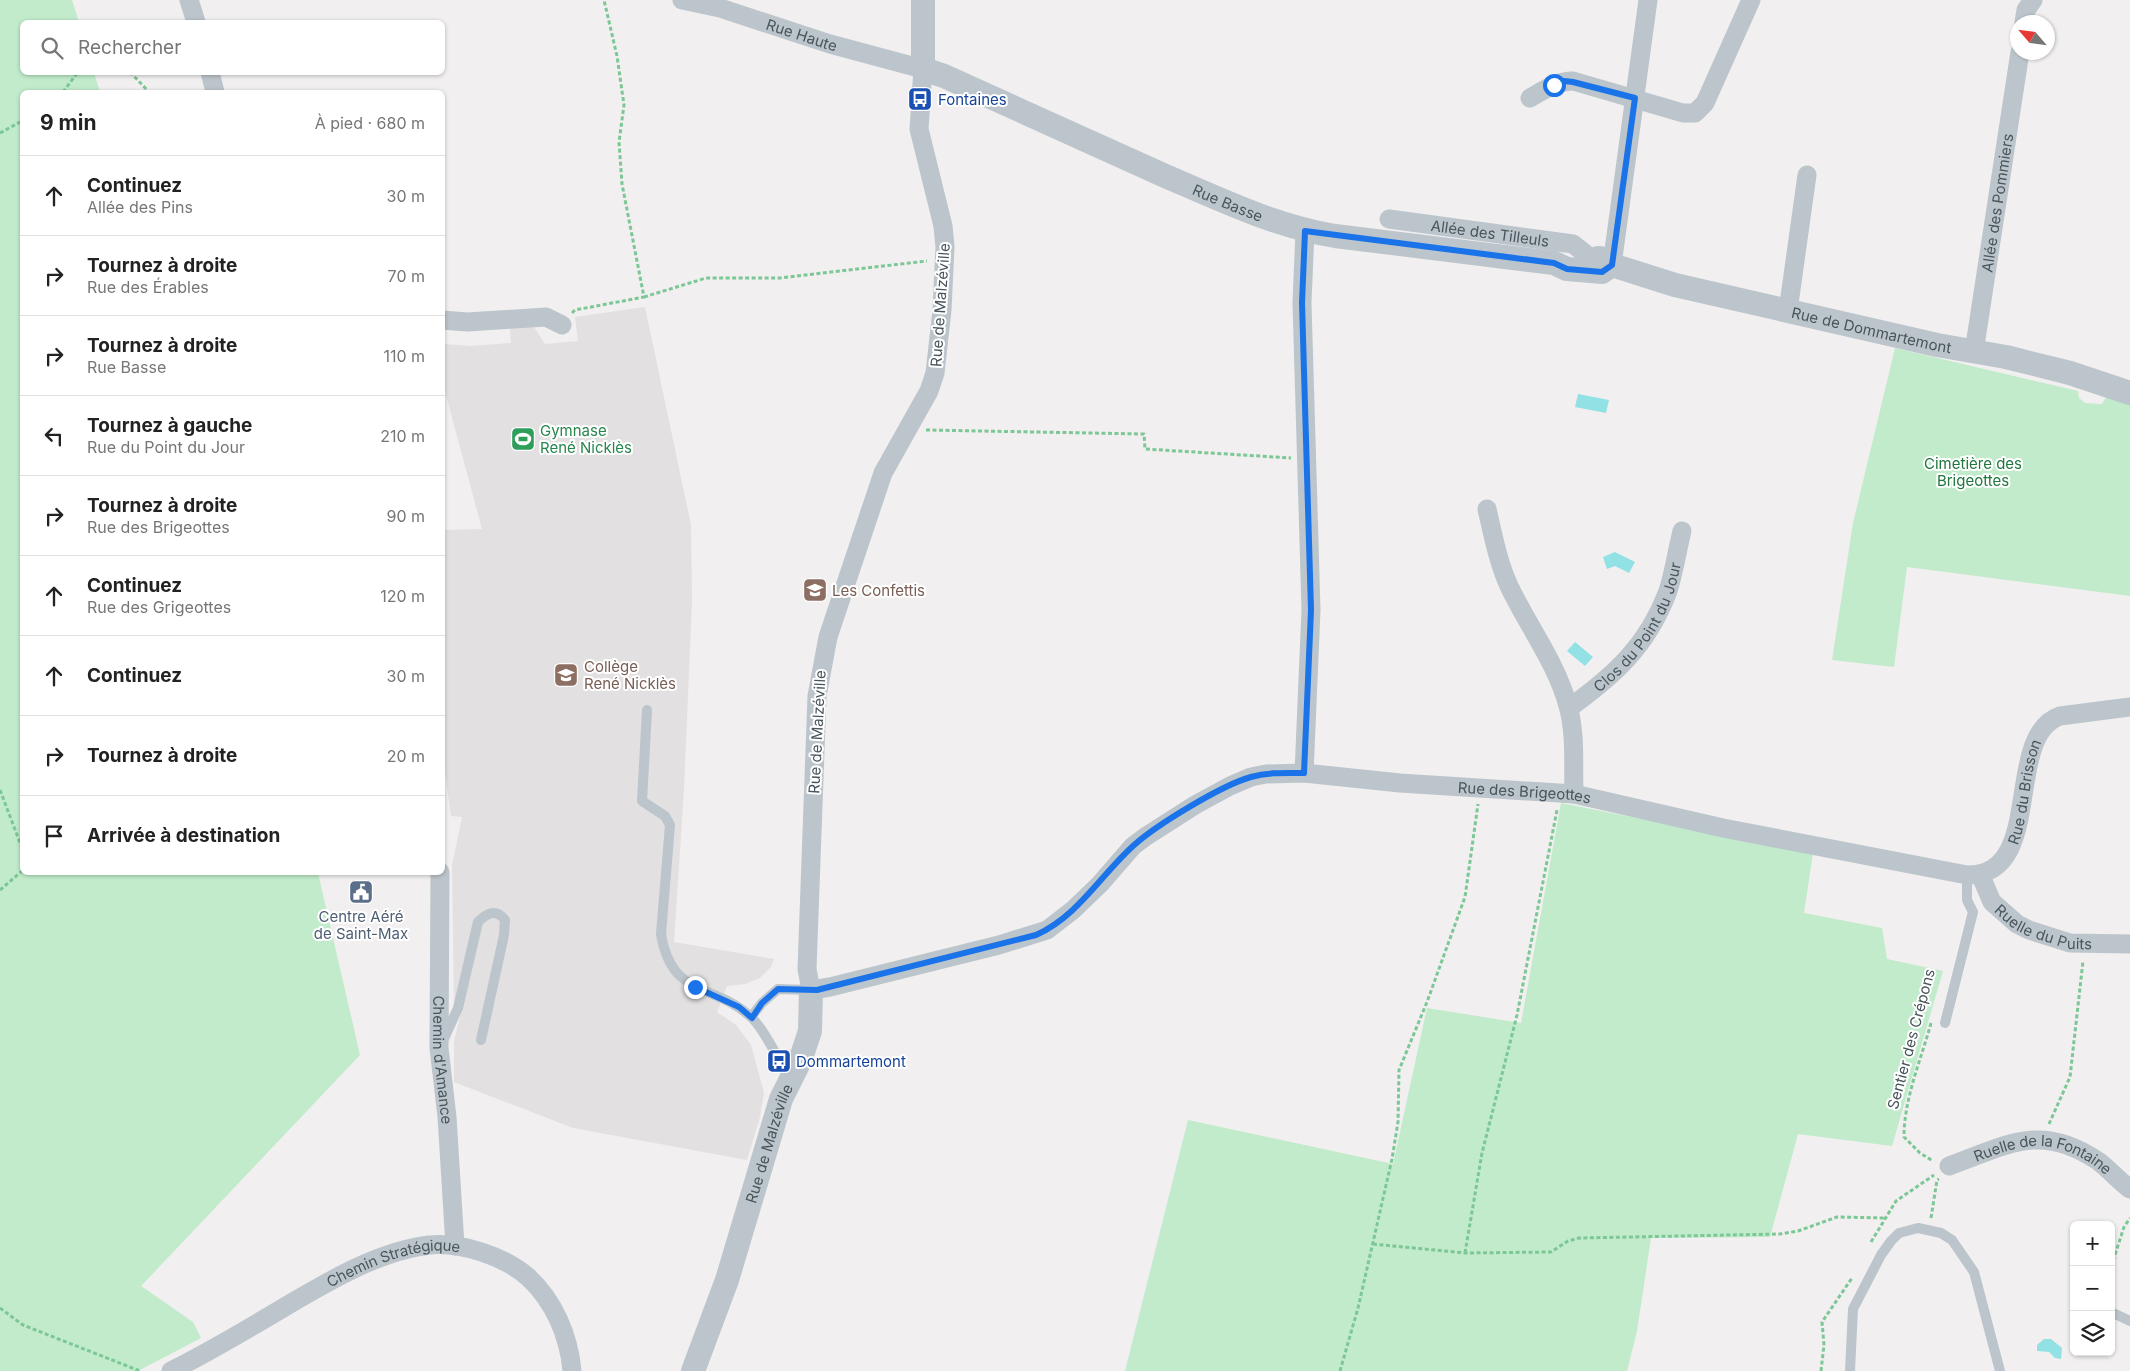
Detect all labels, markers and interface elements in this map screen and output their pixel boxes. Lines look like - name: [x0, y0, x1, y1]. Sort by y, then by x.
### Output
- street label: Rue Haute: [764, 14, 839, 55]
- north arrow: [2010, 15, 2055, 60]
- search box: [20, 20, 445, 75]
- icon: search: [38, 34, 66, 62]
- text: Rechercher: [78, 36, 181, 59]
- route start: [1543, 74, 1566, 97]
- bus stop icon: Fontaines: [907, 86, 933, 112]
- place label: Fontaines: [938, 90, 1007, 109]
- text: 9 min: [40, 110, 97, 135]
- text: À pied · 680 m: [315, 113, 425, 133]
- street label: Allée des Pommiers: [1977, 132, 2017, 273]
- text: Continuez: [87, 174, 182, 197]
- street label: Rue Basse: [1190, 180, 1266, 225]
- icon: ahead: [40, 182, 68, 210]
- text: 30 m: [387, 186, 425, 206]
- text: Allée des Pins: [87, 197, 193, 217]
- street label: Allée des Tilleuls: [1430, 215, 1551, 250]
- street label: Rue de Malzéville: [926, 243, 954, 367]
- text: Tournez à droite: [87, 254, 237, 277]
- icon: right: [40, 262, 68, 290]
- text: 70 m: [388, 266, 425, 286]
- text: Rue des Érables: [87, 277, 209, 297]
- street label: Rue de Dommartemont: [1790, 302, 1953, 357]
- text: Tournez à droite: [87, 334, 237, 357]
- icon: right: [40, 342, 68, 370]
- text: 110 m: [383, 346, 425, 366]
- text: Rue Basse: [87, 357, 166, 377]
- text: Tournez à gauche: [87, 414, 252, 437]
- place label: Gymnase René Nicklès: [540, 421, 632, 457]
- icon: left: [40, 422, 68, 450]
- text: 210 m: [380, 426, 425, 446]
- sports icon: Gymnase René Nicklès: [510, 426, 536, 452]
- text: Rue du Point du Jour: [87, 437, 245, 457]
- park label: Cimetière des Brigeottes: [1924, 454, 2022, 490]
- text: Tournez à droite: [87, 494, 237, 517]
- icon: right: [40, 502, 68, 530]
- text: 90 m: [386, 506, 425, 526]
- text: Rue des Brigeottes: [87, 517, 230, 537]
- street label: Clos du Point du Jour: [1589, 560, 1684, 696]
- text: Continuez: [87, 574, 182, 597]
- school or university icon: Les Confettis: [802, 577, 828, 603]
- place label: Les Confettis: [832, 581, 925, 600]
- icon: ahead: [40, 582, 68, 610]
- text: 120 m: [380, 586, 425, 606]
- text: Rue des Grigeottes: [87, 597, 231, 617]
- place label: Collège René Nicklès: [584, 657, 676, 693]
- icon: ahead: [40, 662, 68, 690]
- school or university icon: Collège René Nicklès: [553, 662, 579, 688]
- text: Continuez: [87, 664, 182, 687]
- text: 30 m: [387, 666, 425, 686]
- street label: Rue de Malzéville: [804, 670, 830, 794]
- street label: Rue du Brisson: [2003, 736, 2045, 847]
- icon: right: [40, 742, 68, 770]
- text: Tournez à droite: [87, 744, 237, 767]
- text: 20 m: [387, 746, 425, 766]
- street label: Rue des Brigeottes: [1457, 777, 1593, 807]
- icon: arrive: [40, 822, 68, 850]
- text: Arrivée à destination: [87, 824, 280, 847]
- public building icon: Centre Aéré de Saint-Max: [348, 879, 374, 905]
- street label: Ruelle du Puits: [1991, 900, 2092, 953]
- place label: Centre Aéré de Saint-Max: [314, 907, 408, 943]
- street label: Sentier des Crépons: [1883, 967, 1939, 1111]
- route end: [684, 976, 707, 999]
- street label: Chemin d'Amance: [429, 995, 457, 1125]
- bus stop icon: Dommartemont: [766, 1048, 792, 1074]
- place label: Dommartemont: [796, 1052, 906, 1071]
- street label: Rue de Malzéville: [741, 1080, 797, 1205]
- street label: Ruelle de la Fontaine: [1971, 1130, 2116, 1178]
- map controls: [2070, 1221, 2115, 1356]
- button: +: [2070, 1221, 2115, 1266]
- street label: Chemin Stratégique: [323, 1235, 462, 1291]
- button: −: [2070, 1266, 2115, 1311]
- button: layers: [2070, 1311, 2115, 1356]

